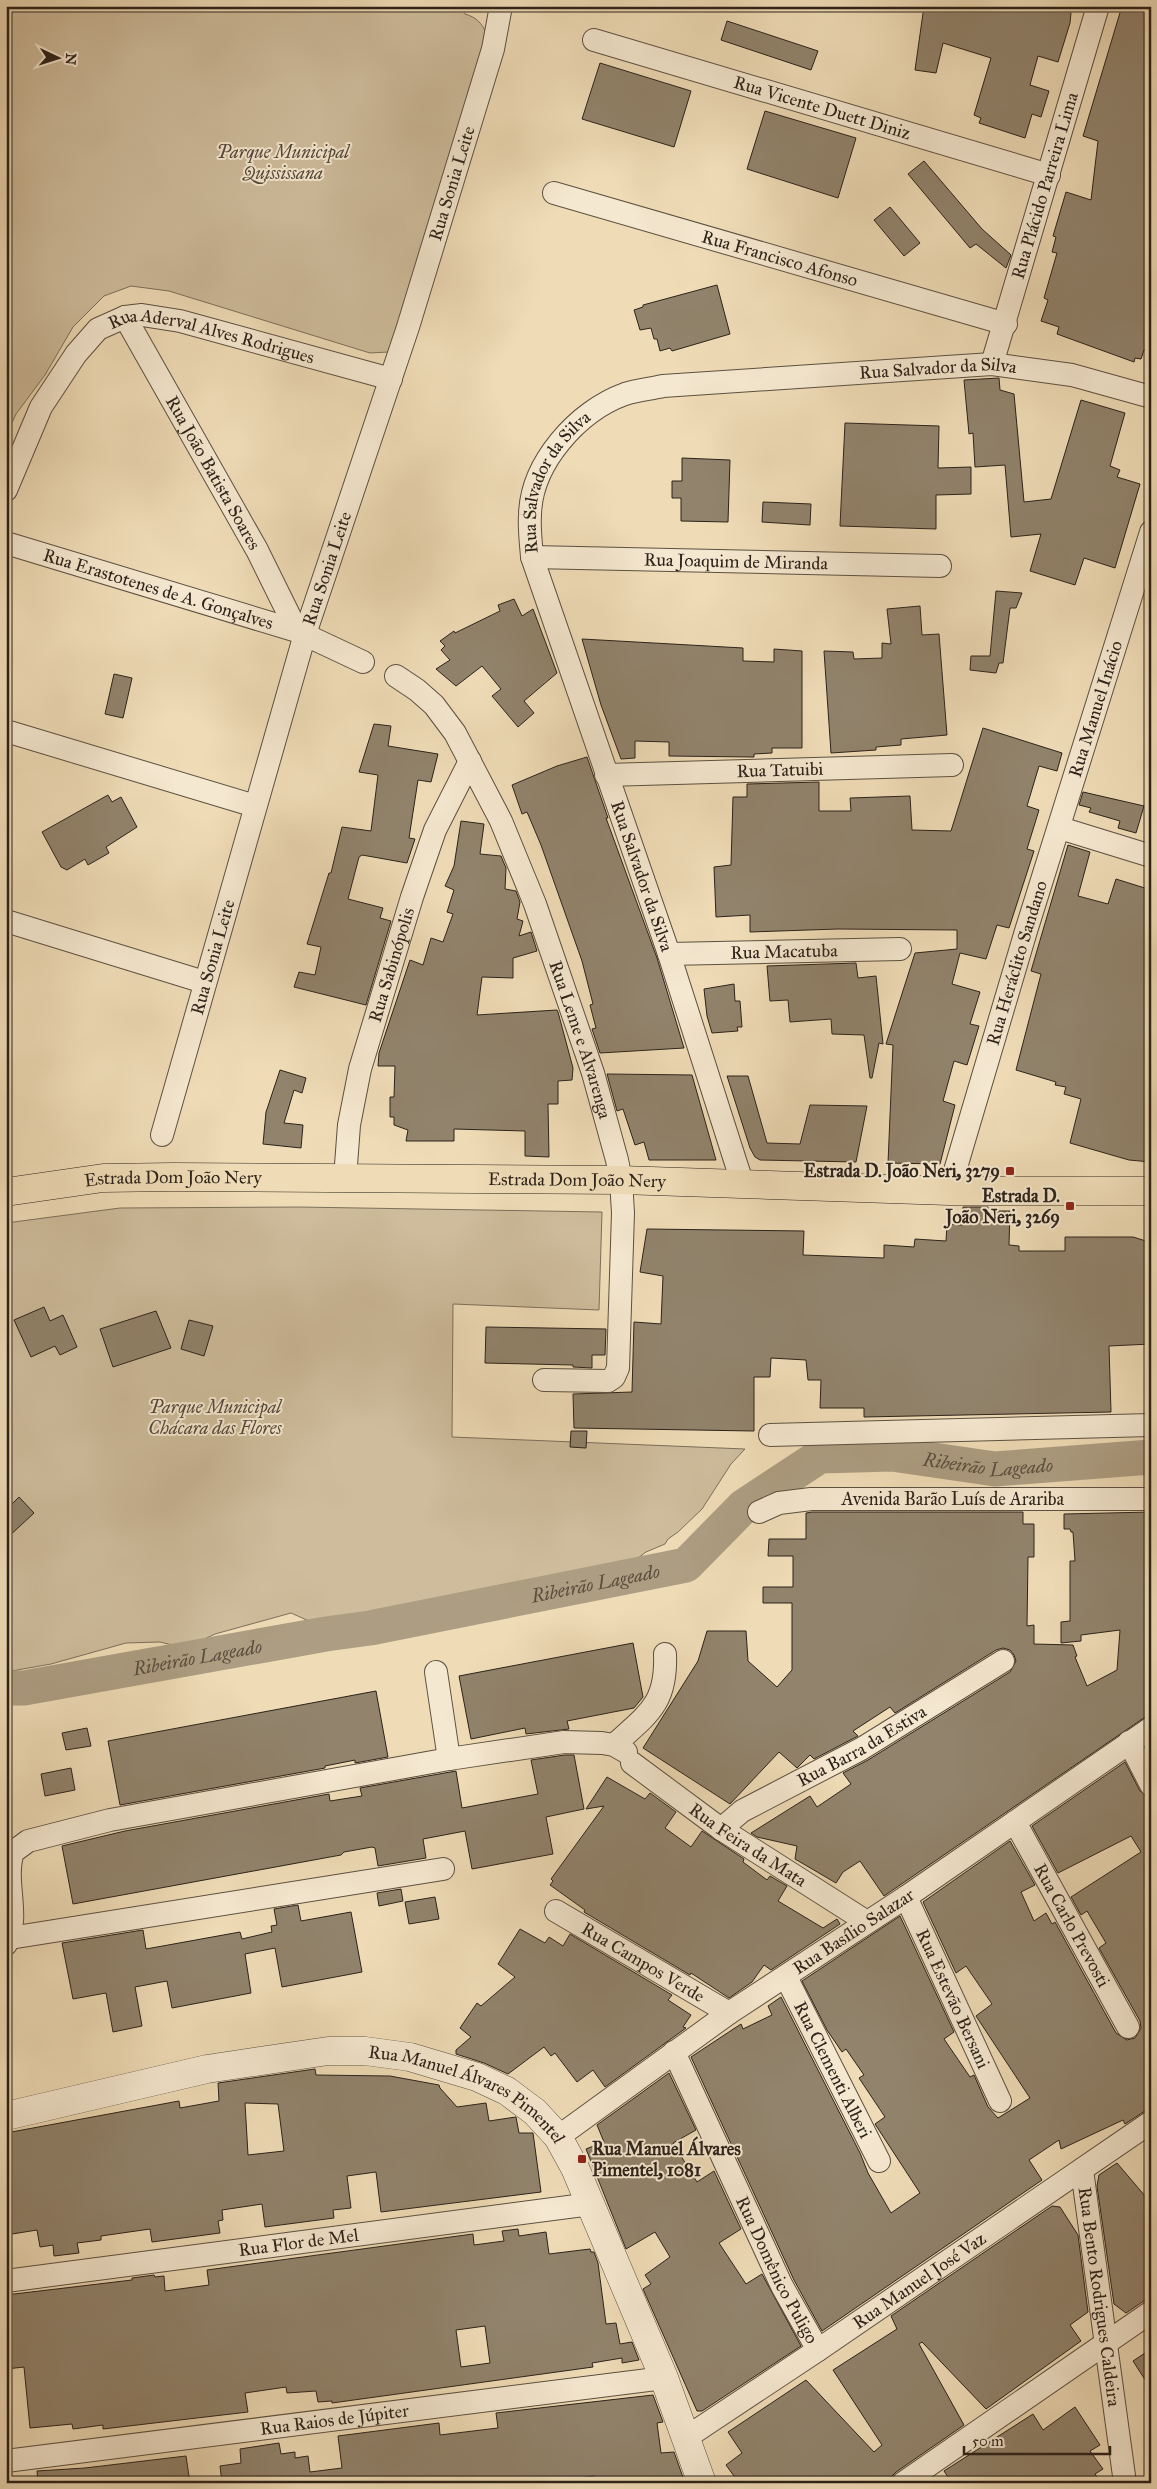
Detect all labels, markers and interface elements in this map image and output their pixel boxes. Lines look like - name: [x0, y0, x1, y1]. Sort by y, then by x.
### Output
- north arrow: [32, 32, 82, 82]
- text: N: [62, 52, 79, 66]
- street label: Rua Vicente Duett Diniz: [731, 71, 913, 144]
- street label: Rua Plácido Parreira Lima: [1007, 89, 1083, 282]
- street label: Rua Sonia Leite: [424, 123, 480, 243]
- park label: Parque Municipal Quississana: [217, 141, 351, 184]
- street label: Rua Francisco Afonso: [699, 225, 860, 291]
- street label: Rua Aderval Alves Rodrigues: [105, 304, 317, 368]
- street label: Rua Salvador da Silva: [858, 353, 1018, 384]
- street label: Rua João Batista Soares: [161, 392, 266, 554]
- street label: Rua Salvador da Silva: [519, 406, 595, 554]
- street label: Rua Sonia Leite: [298, 509, 356, 628]
- street label: Rua Erastotenes de A. Gonçalves: [40, 544, 276, 634]
- street label: Rua Joaquim de Miranda: [644, 548, 829, 575]
- street label: Rua Manuel Inácio: [1064, 638, 1127, 780]
- street label: Rua Tatuibi: [736, 758, 824, 782]
- street label: Rua Salvador da Silva: [606, 798, 678, 955]
- street label: Rua Heráclito Sandano: [982, 878, 1052, 1048]
- street label: Rua Sonia Leite: [186, 897, 240, 1017]
- street label: Rua Sabinópolis: [364, 905, 419, 1025]
- street label: Rua Macatuba: [730, 939, 838, 964]
- street label: Rua Leme e Alvarenga: [544, 958, 616, 1122]
- place label: Estrada D. João Neri, 3279: [804, 1160, 1000, 1183]
- marker: Estrada D. João Neri, 3279: [1004, 1165, 1016, 1177]
- street label: Estrada Dom João Nery: [83, 1166, 262, 1192]
- street label: Estrada Dom João Nery: [488, 1168, 667, 1193]
- place label: Estrada D. João Neri, 3269: [944, 1185, 1060, 1229]
- marker: Estrada D. João Neri, 3269: [1064, 1200, 1076, 1212]
- park label: Parque Municipal Chácara das Flores: [148, 1396, 283, 1439]
- water label: Ribeirão Lageado: [920, 1448, 1054, 1481]
- street label: Avenida Barão Luís de Arariba: [840, 1488, 1065, 1510]
- water label: Ribeirão Lageado: [528, 1560, 662, 1608]
- water label: Ribeirão Lageado: [130, 1635, 264, 1681]
- street label: Rua Barra da Estiva: [793, 1700, 931, 1791]
- street label: Rua Feira da Mata: [685, 1798, 811, 1892]
- street label: Rua Carlo Prevosti: [1029, 1860, 1115, 1991]
- street label: Rua Basílio Salazar: [789, 1884, 919, 1979]
- street label: Rua Campos Verde: [577, 1917, 709, 2007]
- street label: Rua Estevão Bersani: [911, 1925, 995, 2072]
- street label: Rua Clementi Alberi: [789, 1998, 877, 2142]
- street label: Rua Manuel Álvares Pimentel: [367, 2041, 570, 2147]
- place label: Rua Manuel Álvares Pimentel, 1081: [592, 2136, 741, 2181]
- marker: Rua Manuel Álvares Pimentel, 1081: [576, 2153, 588, 2165]
- street label: Rua Bento Rodrigues Caldeira: [1073, 2186, 1125, 2408]
- street label: Rua Domênico Puligo: [731, 2193, 823, 2348]
- street label: Rua Flor de Mel: [237, 2224, 360, 2261]
- street label: Rua Manuel José Vaz: [849, 2227, 990, 2334]
- street label: Rua Raios de Júpiter: [259, 2399, 410, 2440]
- scale bar: [964, 2424, 1111, 2456]
- text: 50 m: [972, 2432, 1004, 2450]

